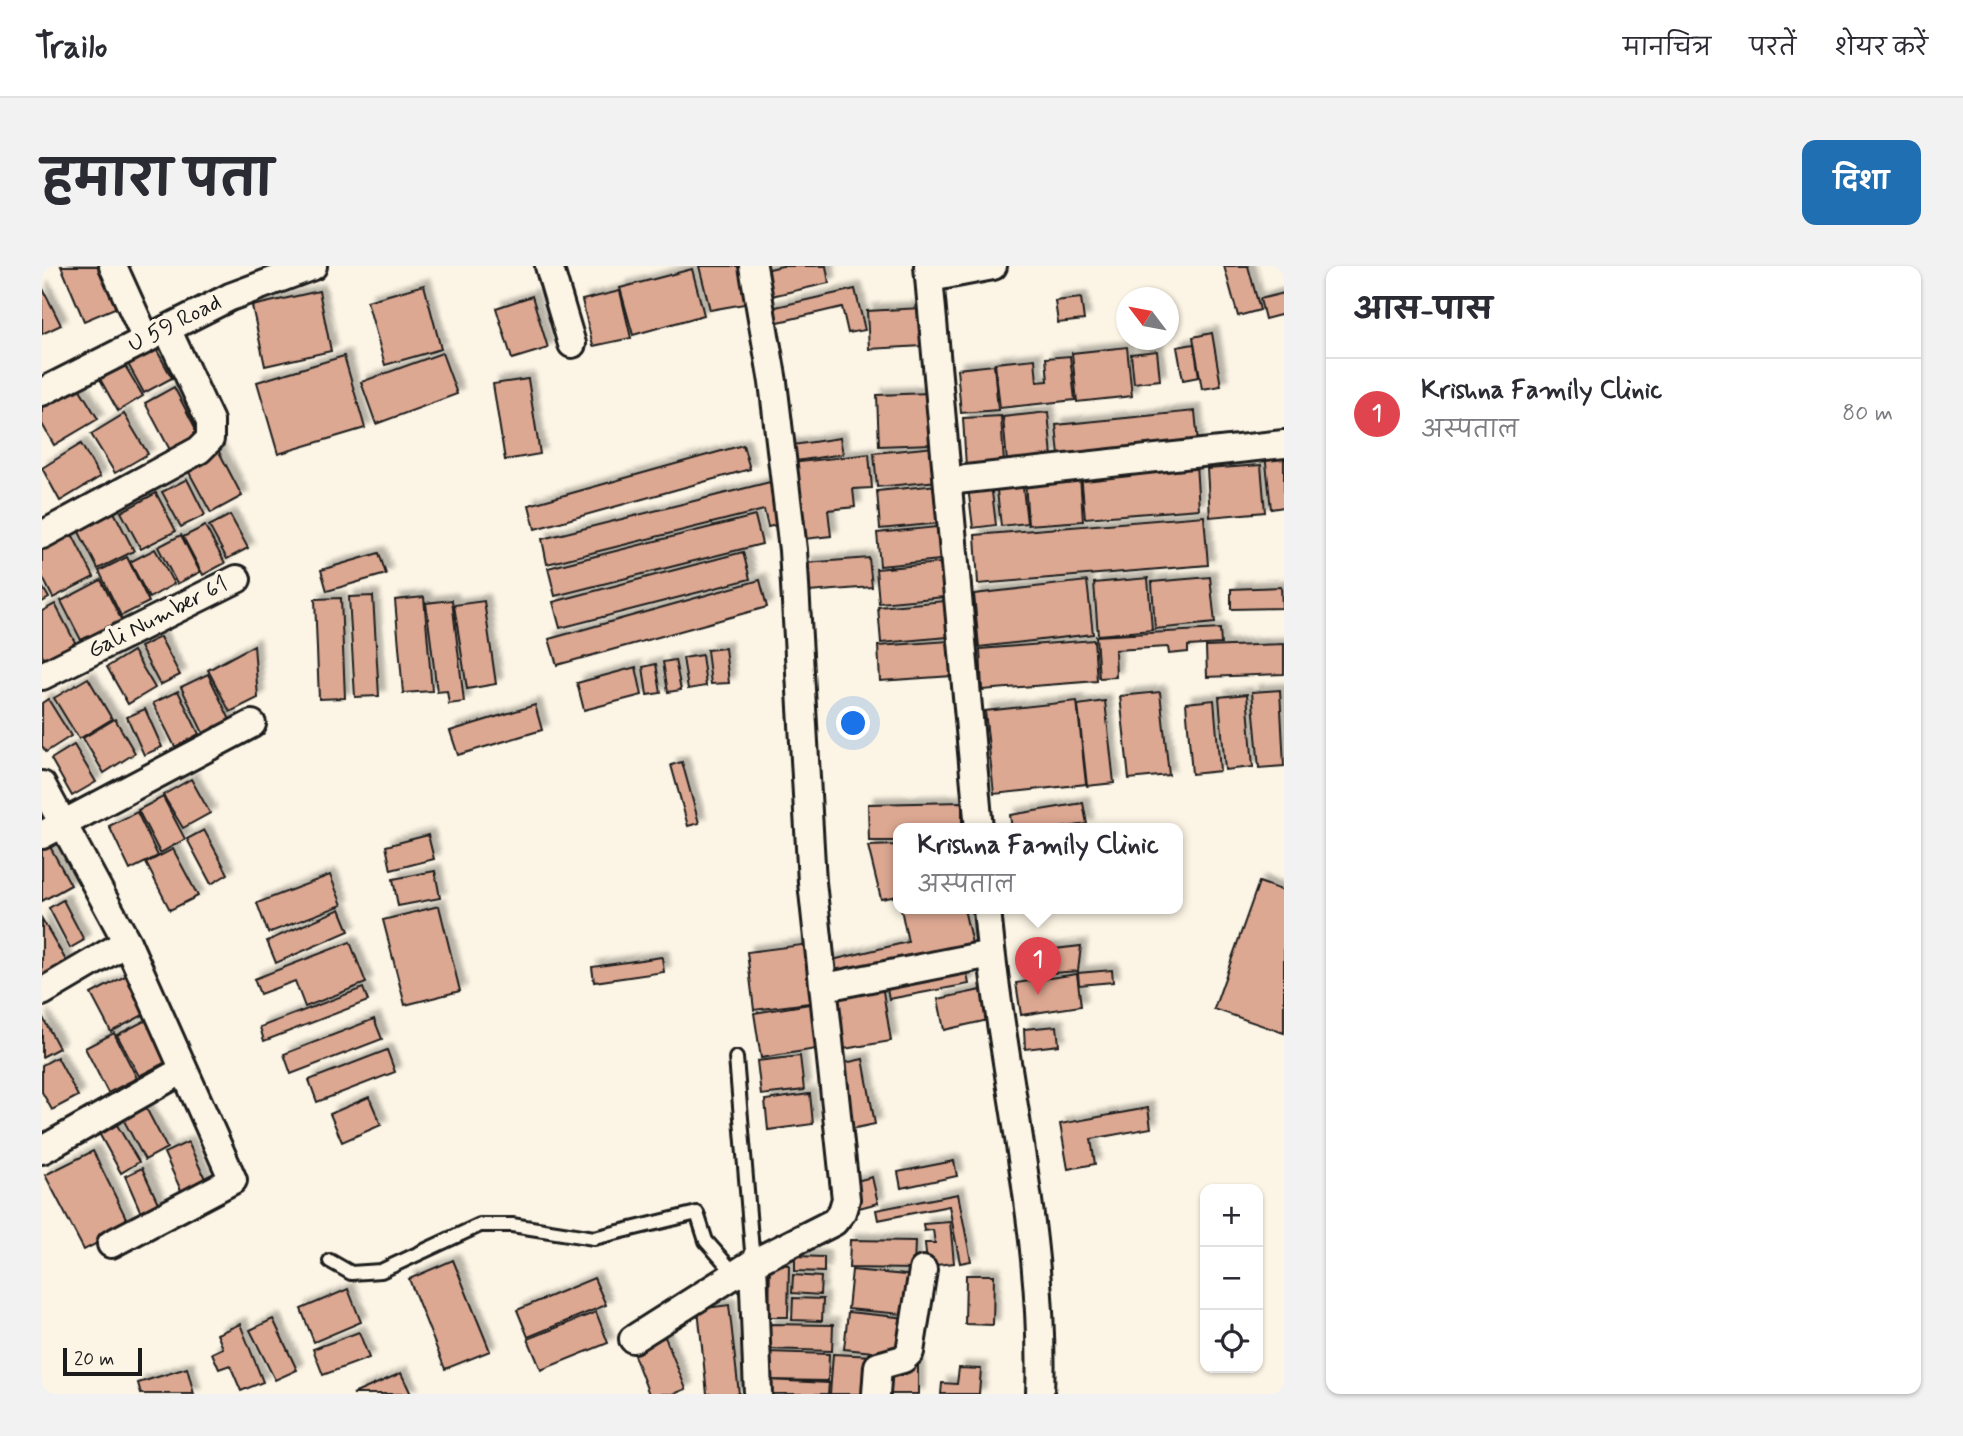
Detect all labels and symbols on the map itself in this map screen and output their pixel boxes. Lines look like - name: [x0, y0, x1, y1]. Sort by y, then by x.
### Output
- north arrow: [1116, 287, 1179, 350]
- street label: U 59 Road: [123, 288, 227, 360]
- street label: Gali Number 61: [83, 570, 233, 666]
- your location: [836, 706, 870, 740]
- pin: 1: [1015, 937, 1061, 995]
- scale bar: [63, 1345, 142, 1377]

